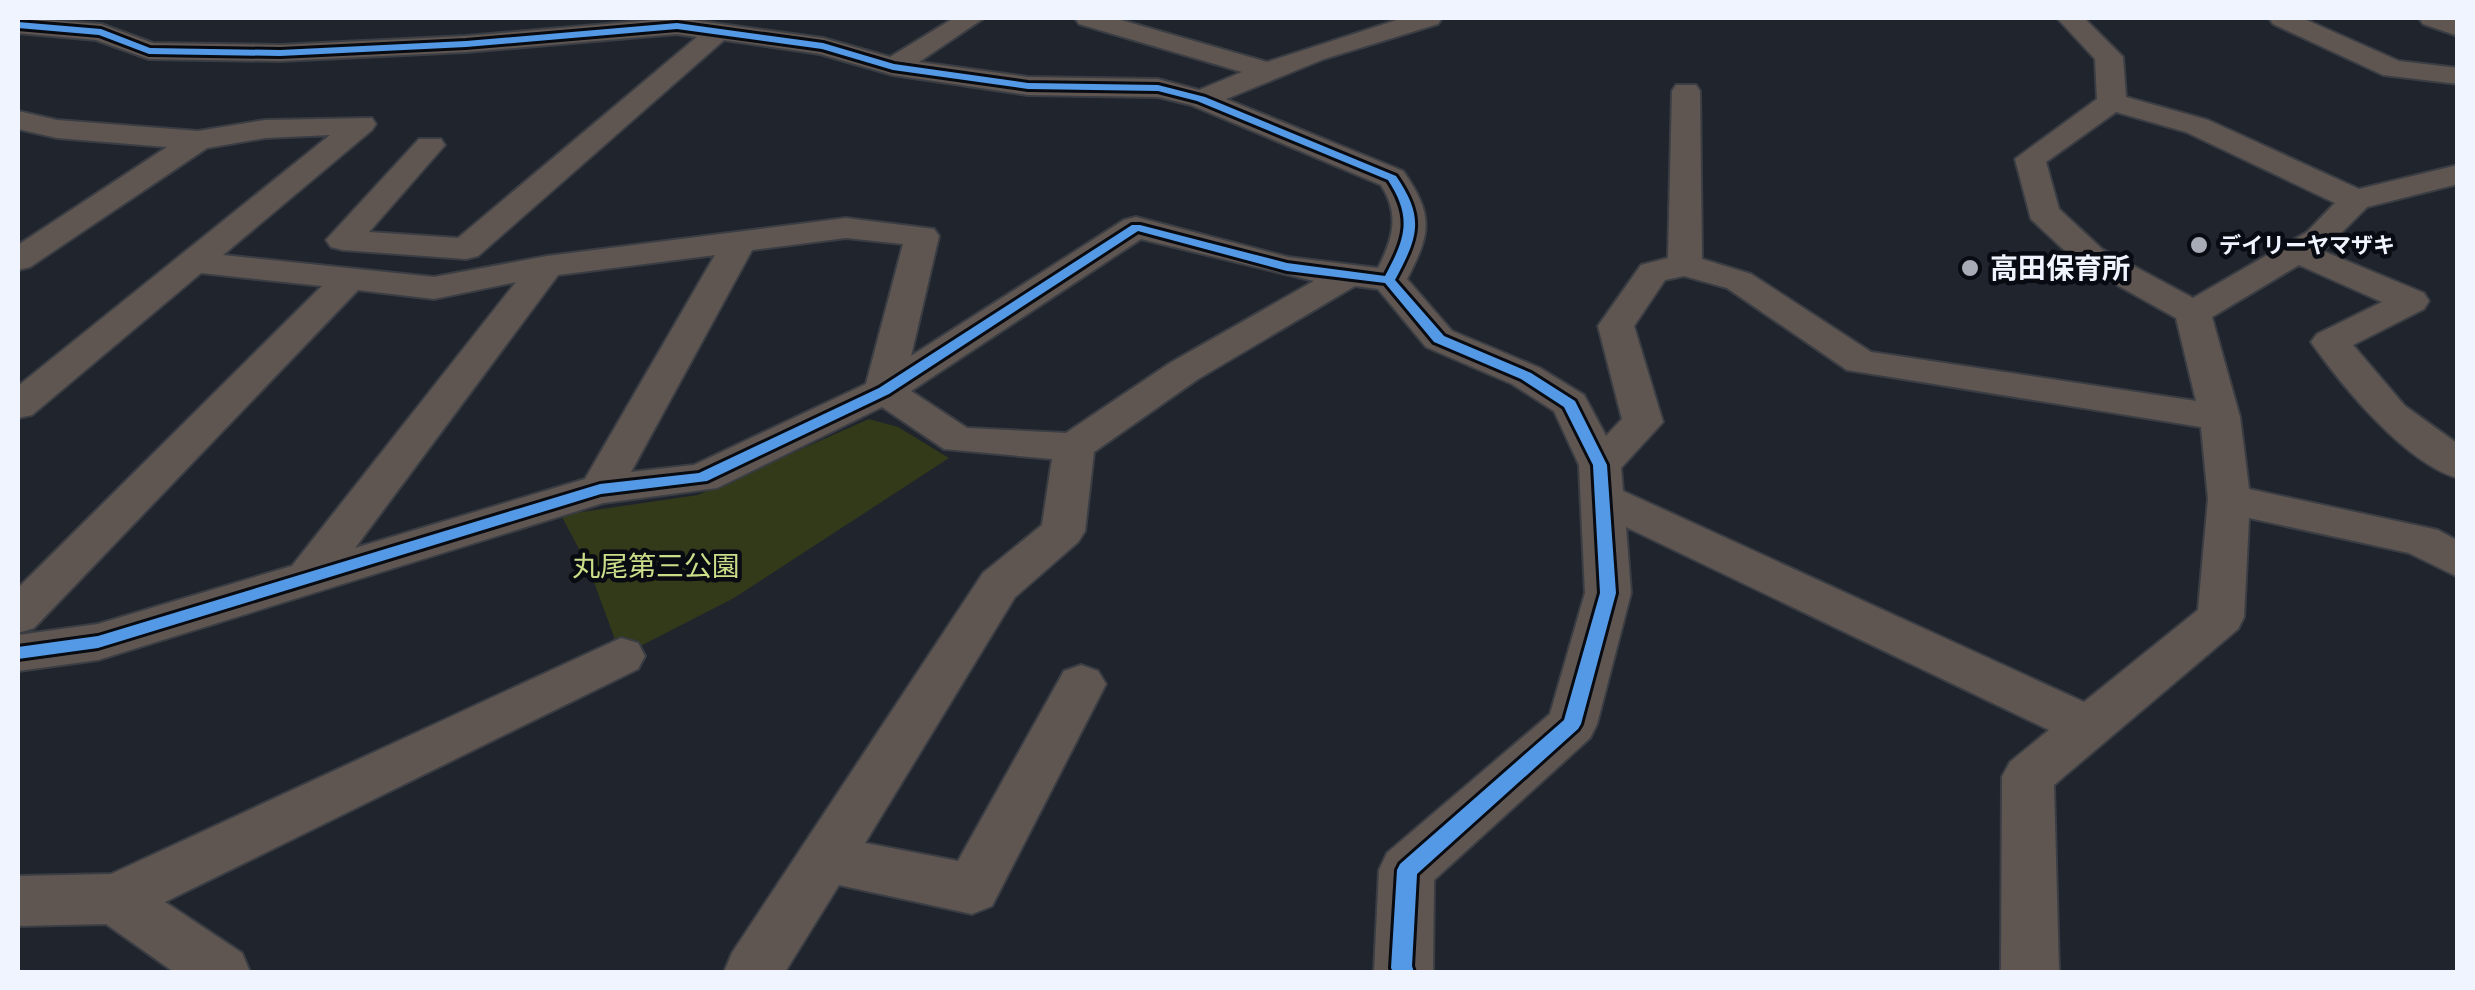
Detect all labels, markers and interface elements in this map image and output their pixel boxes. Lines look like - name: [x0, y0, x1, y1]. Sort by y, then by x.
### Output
- place label: デイリーヤマザキ: [2219, 229, 2395, 259]
- marker: デイリーヤマザキ: [2188, 234, 2210, 256]
- place label: 高田保育所: [1990, 248, 2130, 286]
- marker: 高田保育所: [1959, 257, 1981, 279]
- park label: 丸尾第三公園: [572, 546, 740, 584]

